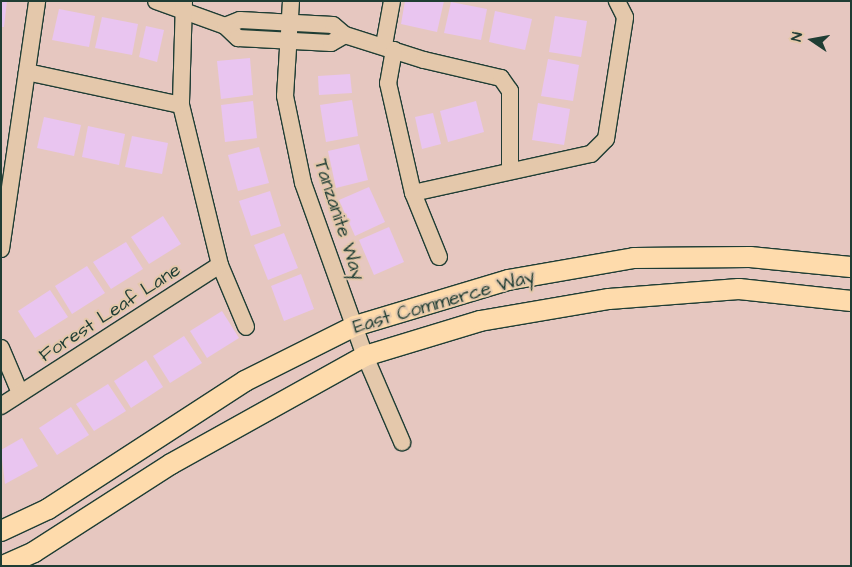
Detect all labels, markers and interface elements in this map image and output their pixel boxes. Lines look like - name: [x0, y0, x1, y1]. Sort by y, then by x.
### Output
- north arrow: [787, 15, 837, 65]
- text: N: [787, 31, 808, 43]
- street label: Tanzanite Way: [309, 157, 369, 283]
- street label: Forest Leaf Lane: [35, 259, 185, 367]
- street label: East Commerce Way: [350, 265, 538, 339]

